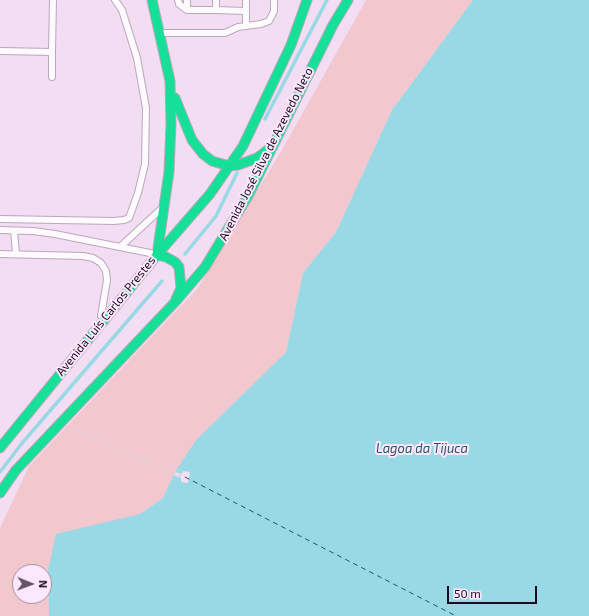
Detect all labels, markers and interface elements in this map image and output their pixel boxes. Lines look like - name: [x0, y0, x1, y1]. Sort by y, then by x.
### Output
- street label: Avenida José Silva de Azevedo Neto: [216, 65, 316, 243]
- street label: Avenida Luís Carlos Prestes: [53, 253, 159, 379]
- water label: Lagoa da Tijuca: [376, 441, 468, 457]
- north arrow: [12, 564, 52, 604]
- scale bar: [449, 578, 539, 604]
- text: N: [37, 580, 50, 588]
- text: 50 m: [454, 586, 481, 600]

